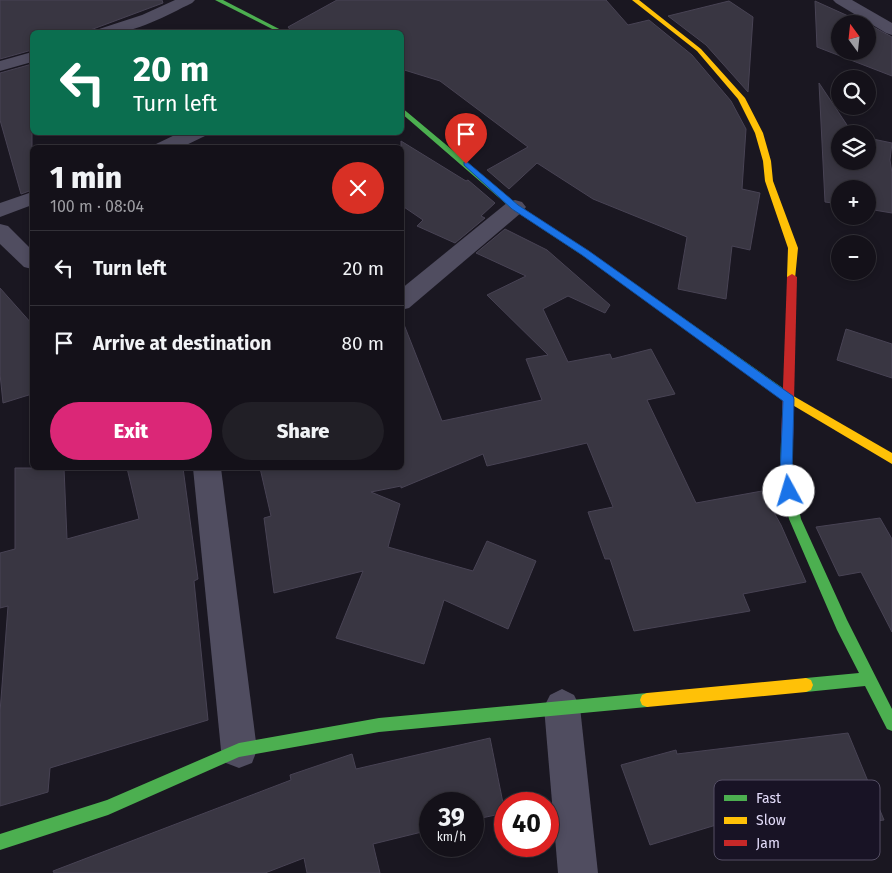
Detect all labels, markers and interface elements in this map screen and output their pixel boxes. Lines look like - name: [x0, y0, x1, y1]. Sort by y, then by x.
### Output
- north arrow: [831, 15, 876, 60]
- map controls: [831, 15, 876, 280]
- text: 20 m: [133, 48, 209, 90]
- icon: left: [50, 50, 115, 115]
- button: search: [831, 70, 876, 115]
- text: Turn left: [133, 90, 217, 117]
- pin: [445, 113, 487, 164]
- icon: arrive: [452, 120, 480, 148]
- button: layers: [831, 125, 876, 170]
- text: 1 min: [50, 160, 122, 196]
- button: close: [332, 162, 384, 214]
- button: +: [831, 180, 876, 225]
- text: 100 m · 08:04: [50, 197, 144, 216]
- button: −: [831, 235, 876, 280]
- icon: left: [50, 254, 78, 282]
- text: Turn left: [93, 257, 167, 280]
- text: 20 m: [343, 257, 384, 280]
- icon: arrive: [50, 329, 78, 357]
- text: Arrive at destination: [93, 332, 272, 355]
- text: 80 m: [342, 332, 384, 355]
- button: Exit: [50, 402, 212, 460]
- button: Share: [222, 402, 384, 460]
- position arrow: [762, 464, 814, 516]
- legend: [714, 780, 880, 860]
- text: Fast: [756, 790, 782, 807]
- speed limit sign: 40: [494, 792, 559, 857]
- text: 39: [438, 803, 465, 833]
- text: Slow: [756, 812, 786, 829]
- text: km/h: [437, 830, 466, 844]
- text: Jam: [756, 835, 780, 852]

